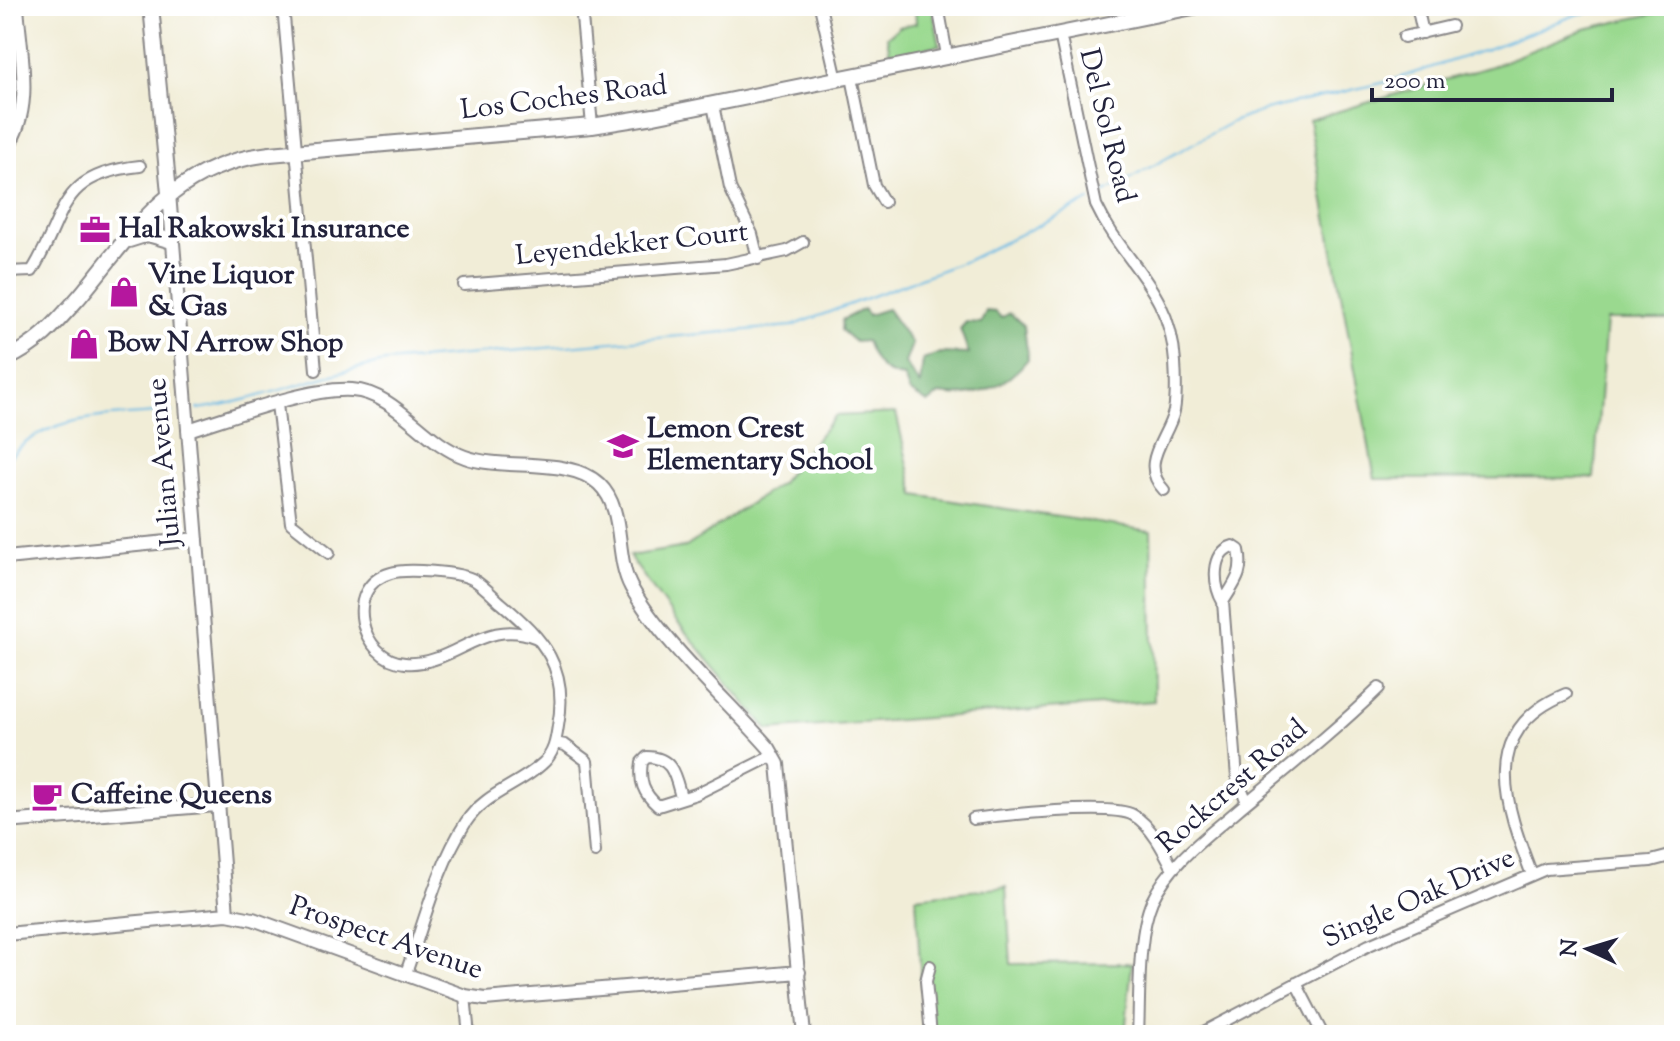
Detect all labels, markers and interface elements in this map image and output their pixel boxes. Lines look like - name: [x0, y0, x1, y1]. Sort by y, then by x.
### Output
- street label: Del Sol Road: [1068, 45, 1144, 207]
- scale bar: [1372, 52, 1612, 102]
- text: 200 m: [1384, 65, 1446, 99]
- street label: Los Coches Road: [458, 66, 670, 132]
- place label: Hal Rakowski Insurance: [119, 210, 409, 250]
- office icon: Hal Rakowski Insurance: [78, 213, 112, 247]
- street label: Leyendekker Court: [514, 213, 751, 277]
- place label: Vine Liquor & Gas: [148, 256, 295, 328]
- shop icon: Vine Liquor & Gas: [107, 275, 141, 309]
- place label: Bow N Arrow Shop: [108, 324, 343, 364]
- shop icon: Bow N Arrow Shop: [67, 327, 101, 361]
- street label: Julian Avenue: [138, 376, 192, 550]
- place label: Lemon Crest Elementary School: [647, 410, 873, 482]
- school or university icon: Lemon Crest Elementary School: [606, 429, 640, 463]
- street label: Rockcrest Road: [1149, 710, 1317, 864]
- place label: Caffeine Queens: [71, 776, 272, 816]
- cafe icon: Caffeine Queens: [30, 779, 64, 813]
- street label: Single Oak Drive: [1317, 839, 1521, 959]
- street label: Prospect Avenue: [284, 887, 488, 991]
- north arrow: [1548, 909, 1628, 989]
- text: N: [1554, 938, 1588, 958]

